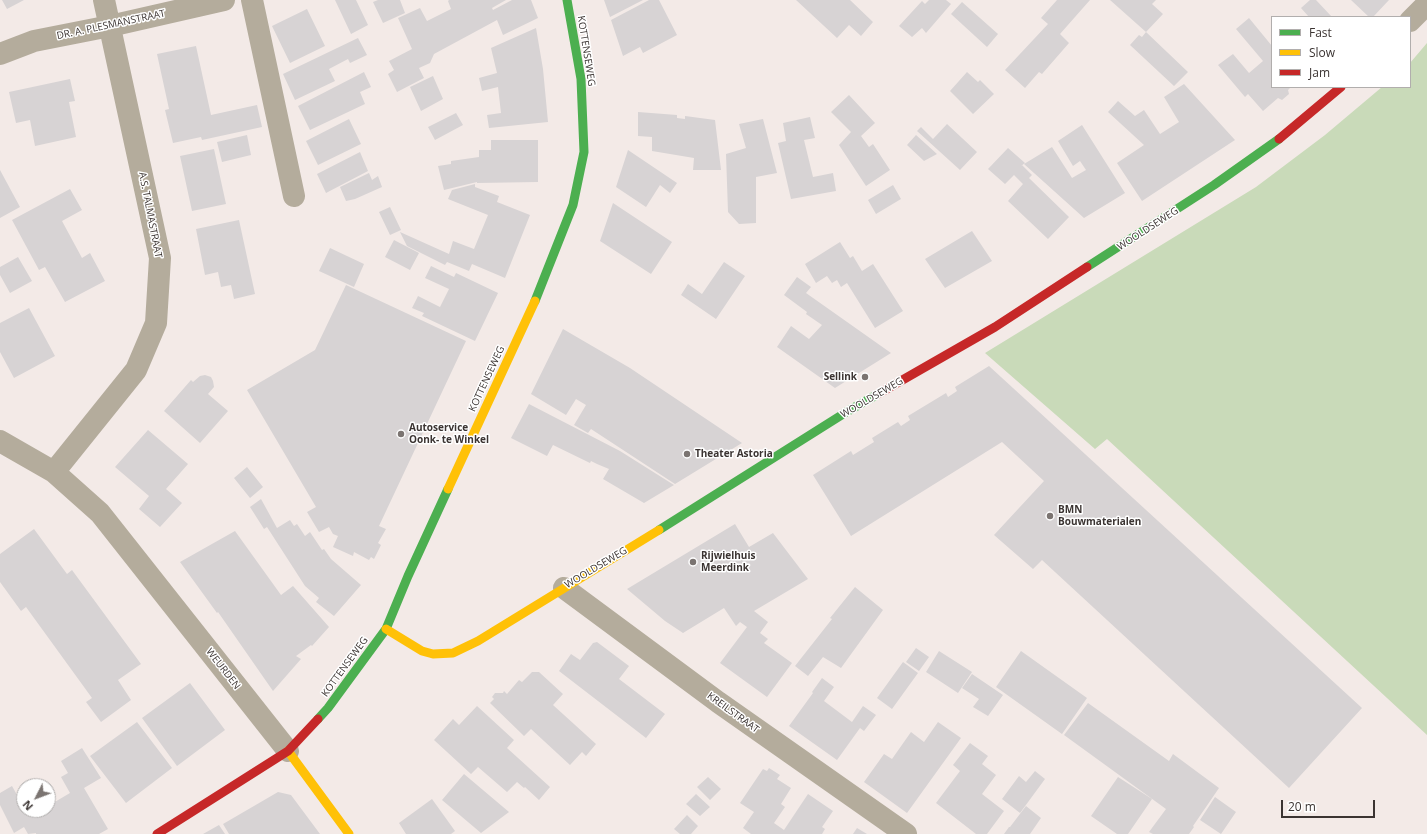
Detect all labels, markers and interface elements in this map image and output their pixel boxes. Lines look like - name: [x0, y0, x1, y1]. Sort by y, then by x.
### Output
- street label: DR. A. PLESMANSTRAAT: [56, 8, 166, 42]
- street label: KOTTENSEWEG: [575, 15, 597, 87]
- legend: [1271, 16, 1411, 88]
- text: Fast: [1309, 24, 1332, 41]
- text: Slow: [1309, 44, 1335, 61]
- text: Jam: [1309, 64, 1330, 81]
- street label: A.S. TALMASTRAAT: [136, 171, 164, 259]
- street label: WOOLDSEWEG: [1115, 205, 1181, 253]
- street label: KOTTENSEWEG: [467, 344, 507, 414]
- place label: Sellink: [824, 371, 857, 383]
- marker: Sellink: [860, 372, 870, 382]
- street label: WOOLDSEWEG: [839, 375, 905, 421]
- place label: Autoservice Oonk- te Winkel: [409, 422, 489, 446]
- marker: Autoservice Oonk- te Winkel: [396, 429, 406, 439]
- place label: Theater Astoria: [695, 448, 773, 460]
- marker: Theater Astoria: [682, 449, 692, 459]
- place label: BMN Bouwmaterialen: [1058, 504, 1141, 528]
- marker: BMN Bouwmaterialen: [1045, 511, 1055, 521]
- street label: WOOLDSEWEG: [563, 545, 629, 591]
- place label: Rijwielhuis Meerdink: [701, 550, 755, 574]
- marker: Rijwielhuis Meerdink: [688, 557, 698, 567]
- street label: KOTTENSEWEG: [319, 635, 371, 699]
- street label: WEURDEN: [203, 646, 243, 692]
- street label: KREILSTRAAT: [705, 690, 761, 736]
- north arrow: [16, 778, 56, 818]
- scale bar: [1283, 792, 1377, 818]
- text: N: [19, 797, 36, 814]
- text: 20 m: [1288, 798, 1316, 815]

